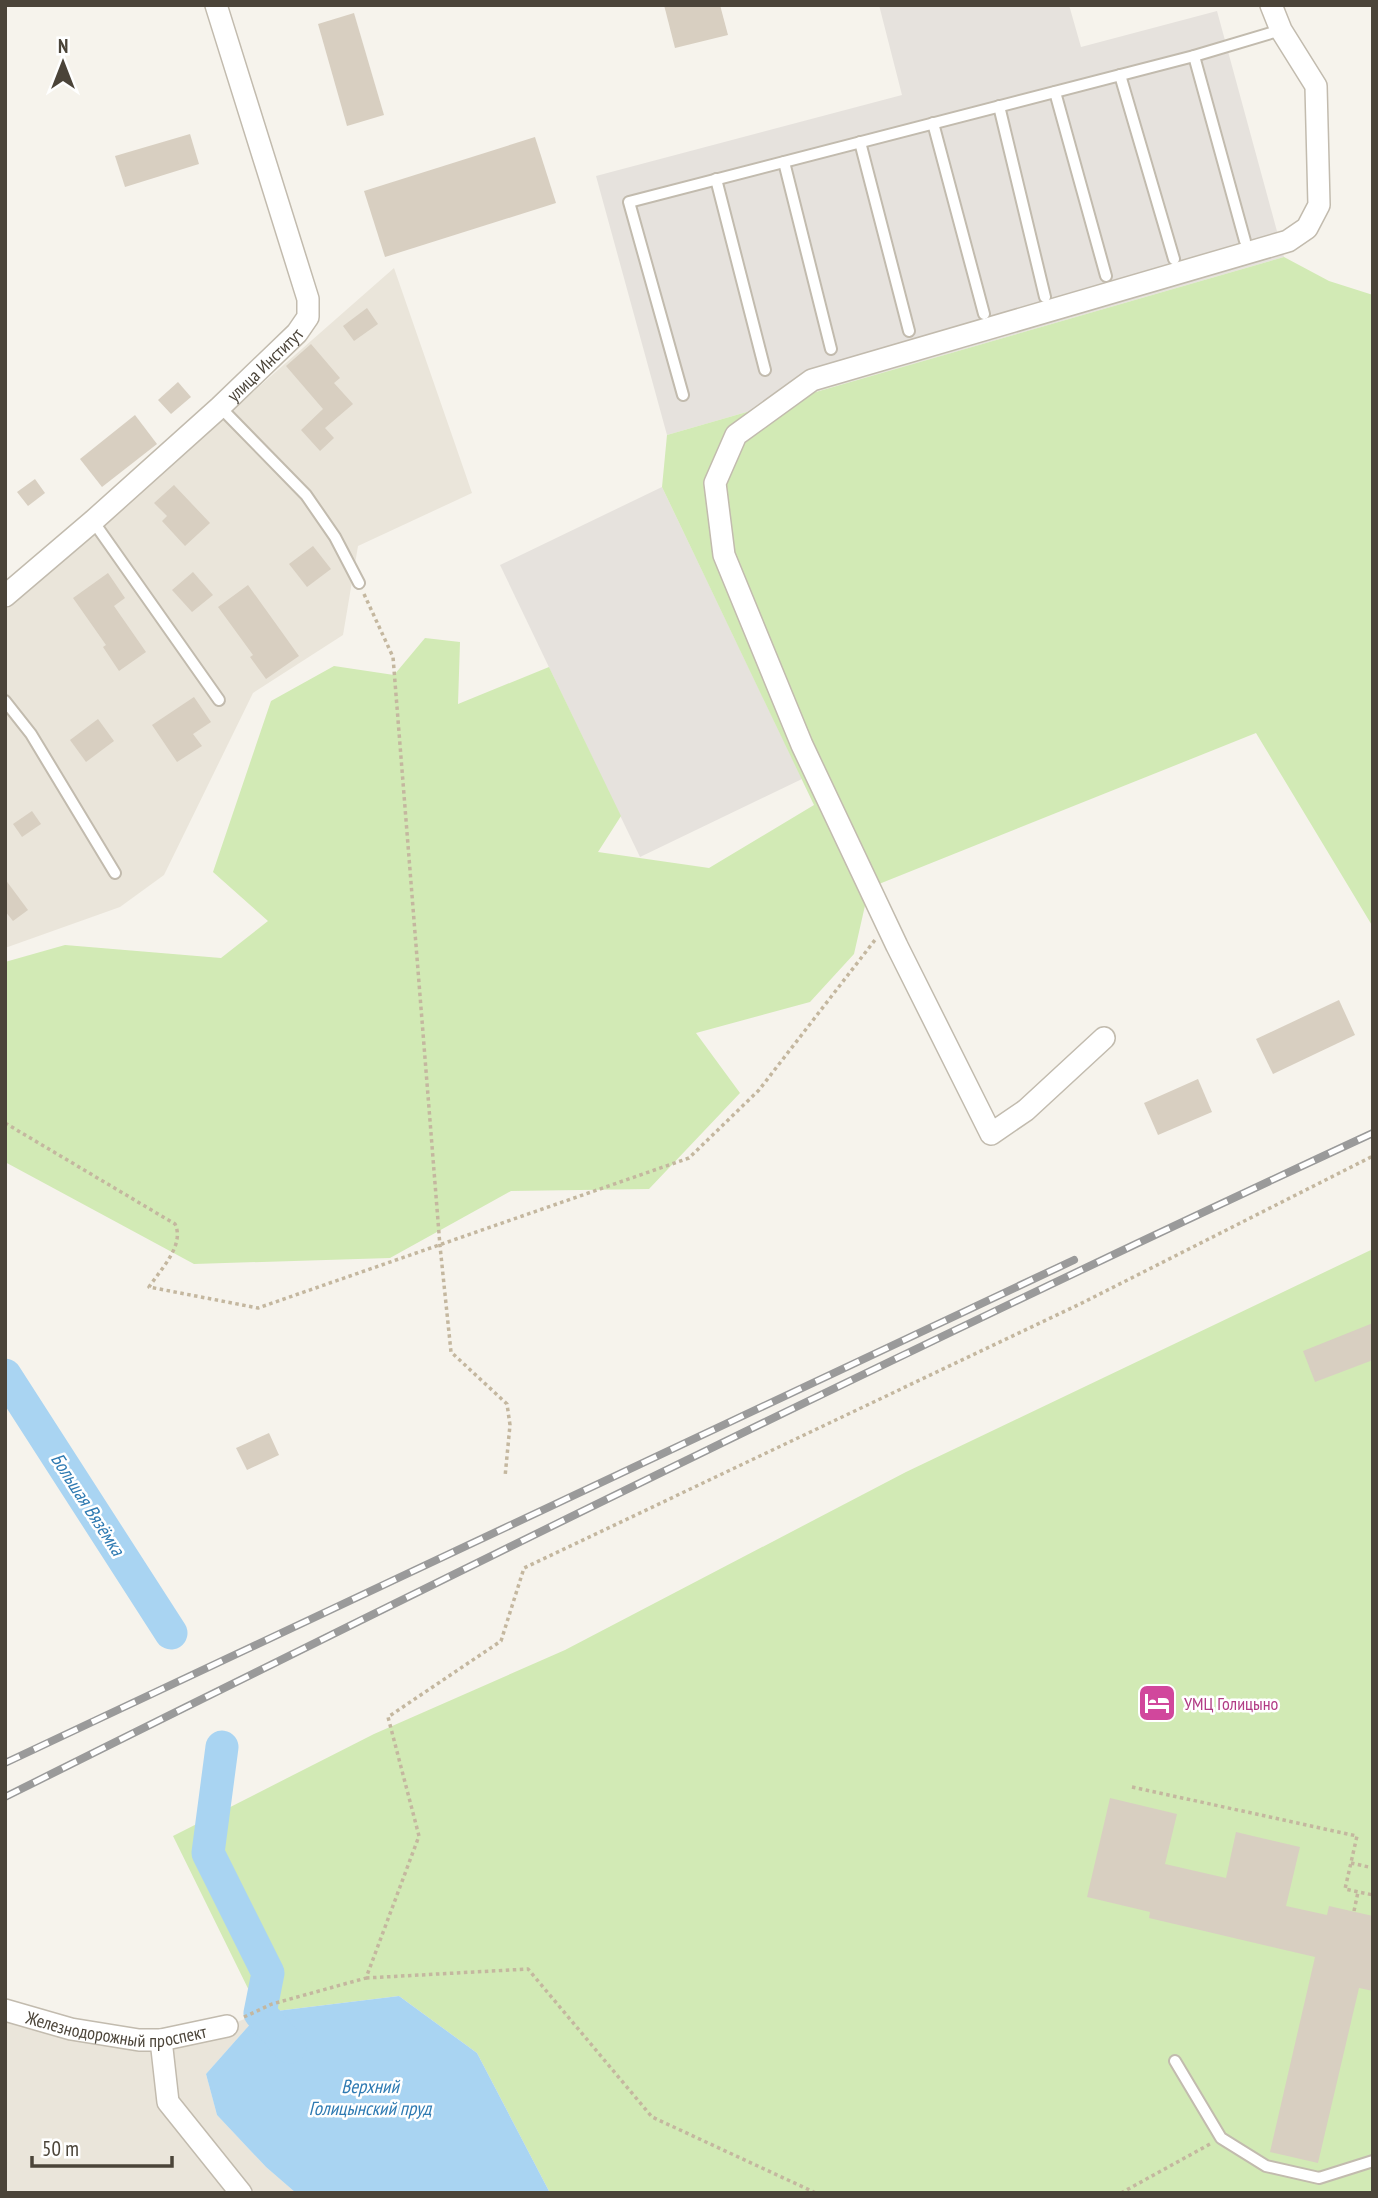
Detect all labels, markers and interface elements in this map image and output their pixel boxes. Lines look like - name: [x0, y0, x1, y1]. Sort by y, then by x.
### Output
- north arrow: [28, 28, 98, 98]
- text: N: [58, 34, 68, 58]
- street label: улица Институт: [222, 324, 308, 406]
- water label: Большая Вязёмка: [46, 1448, 131, 1561]
- hotel icon: УМЦ Голицыно: [1136, 1682, 1178, 1724]
- place label: УМЦ Голицыно: [1184, 1692, 1279, 1715]
- street label: Железнодорожный проспект: [22, 2005, 209, 2052]
- water label: Верхний Голицынский пруд: [309, 2074, 433, 2120]
- scale bar: [32, 2124, 172, 2168]
- text: 50 m: [42, 2135, 79, 2162]

